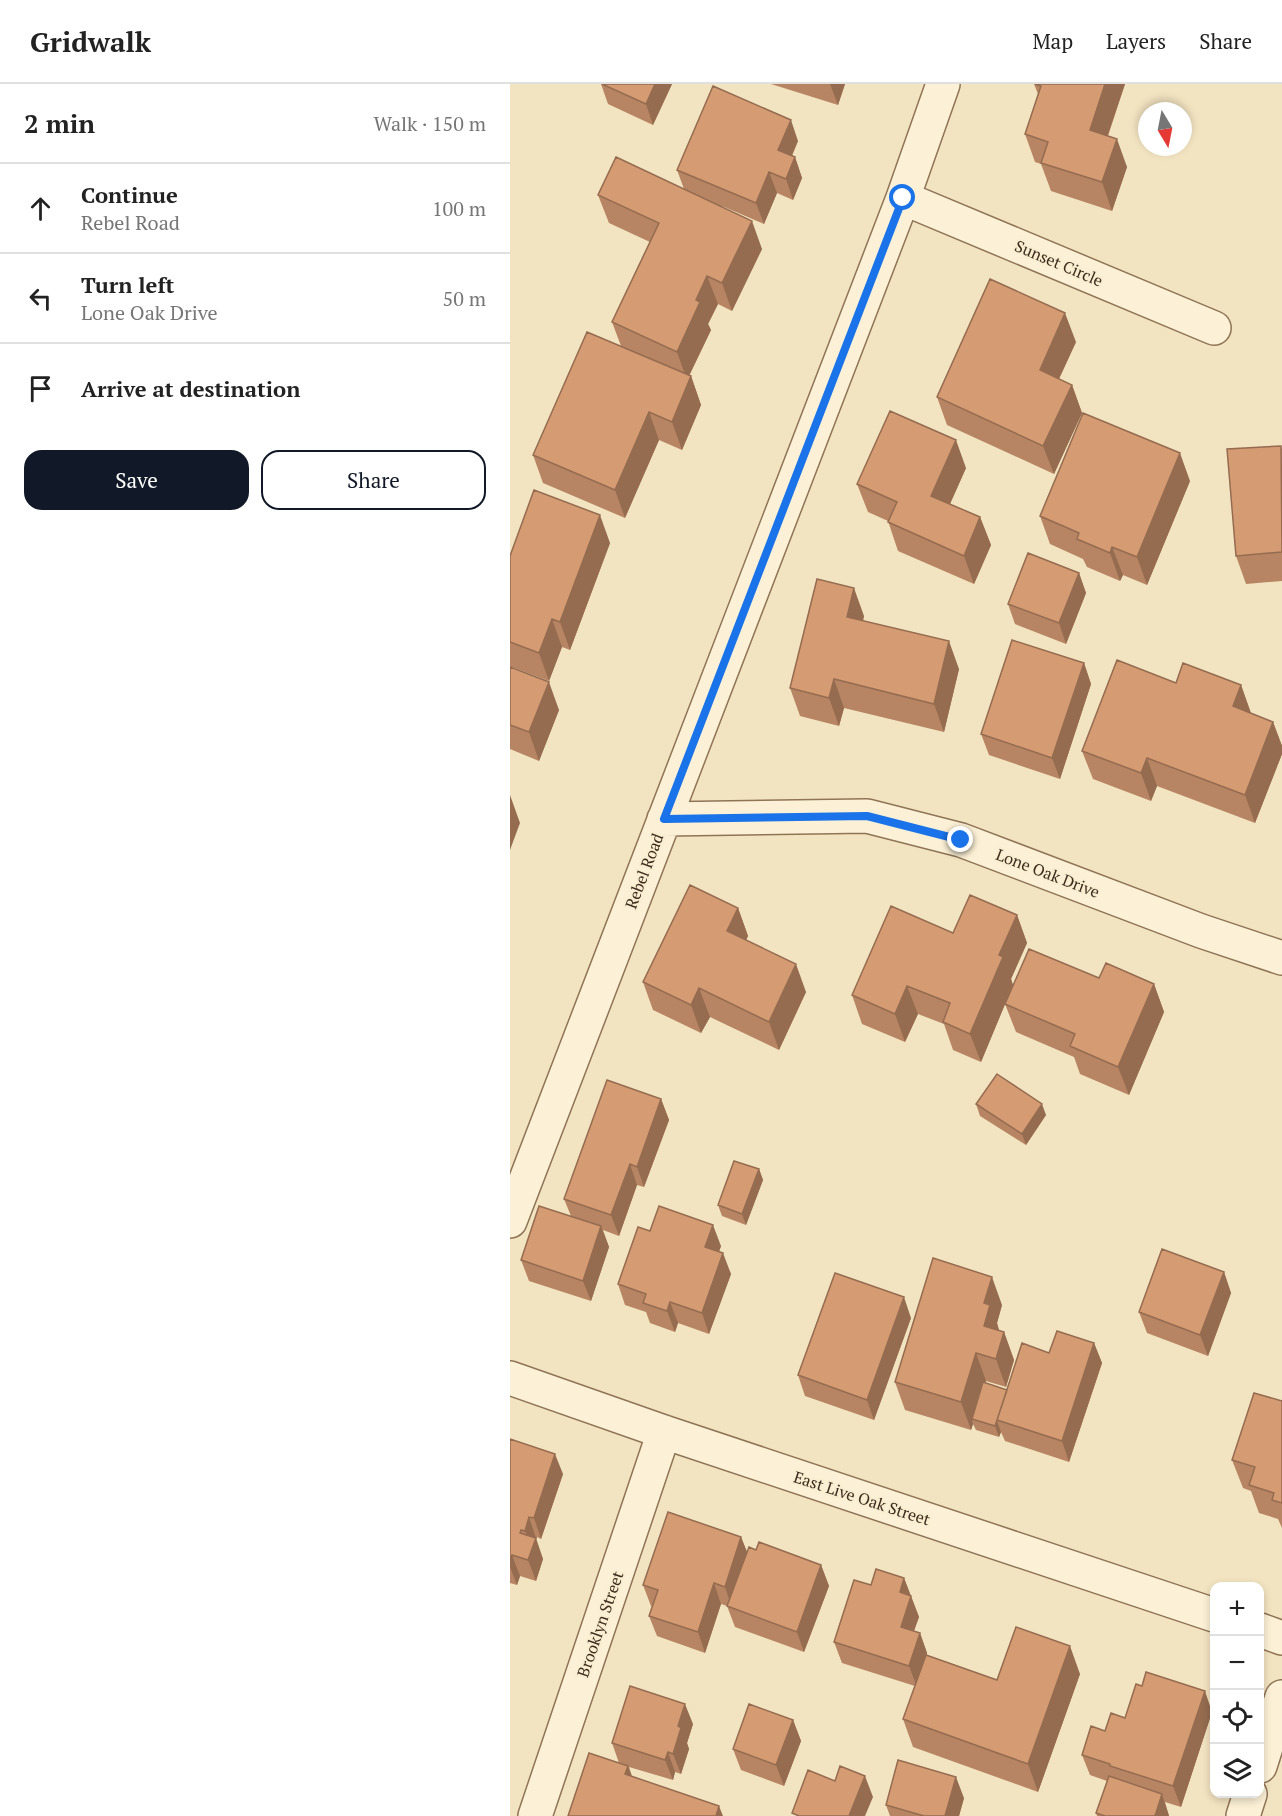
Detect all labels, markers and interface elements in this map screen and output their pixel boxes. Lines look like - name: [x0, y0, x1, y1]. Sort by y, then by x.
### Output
- text: Gridwalk: [30, 23, 151, 60]
- text: Map: [1032, 27, 1073, 55]
- text: Layers: [1106, 27, 1166, 55]
- text: Share: [1199, 27, 1252, 55]
- north arrow: [1138, 102, 1192, 156]
- text: 2 min: [24, 106, 95, 140]
- text: Walk · 150 m: [374, 110, 486, 137]
- text: Continue: [81, 180, 178, 209]
- route start: [889, 184, 915, 210]
- icon: ahead: [24, 192, 57, 225]
- text: 100 m: [432, 195, 486, 222]
- text: Rebel Road: [81, 209, 180, 236]
- street label: Sunset Circle: [1012, 235, 1106, 291]
- text: Turn left: [81, 270, 174, 299]
- icon: left: [24, 282, 57, 315]
- text: 50 m: [443, 285, 486, 312]
- text: Lone Oak Drive: [81, 299, 218, 326]
- icon: arrive: [24, 372, 57, 405]
- text: Arrive at destination: [81, 374, 300, 403]
- button: Save: [24, 450, 249, 510]
- button: Share: [261, 450, 486, 510]
- route end: [947, 826, 973, 852]
- street label: Rebel Road: [620, 830, 668, 912]
- street label: Lone Oak Drive: [993, 843, 1103, 903]
- street label: East Live Oak Street: [791, 1466, 933, 1530]
- street label: Brooklyn Street: [572, 1568, 628, 1680]
- map controls: [1210, 1582, 1264, 1798]
- button: +: [1210, 1582, 1264, 1636]
- button: −: [1210, 1636, 1264, 1690]
- button: locate: [1210, 1690, 1264, 1744]
- button: layers: [1210, 1744, 1264, 1798]

